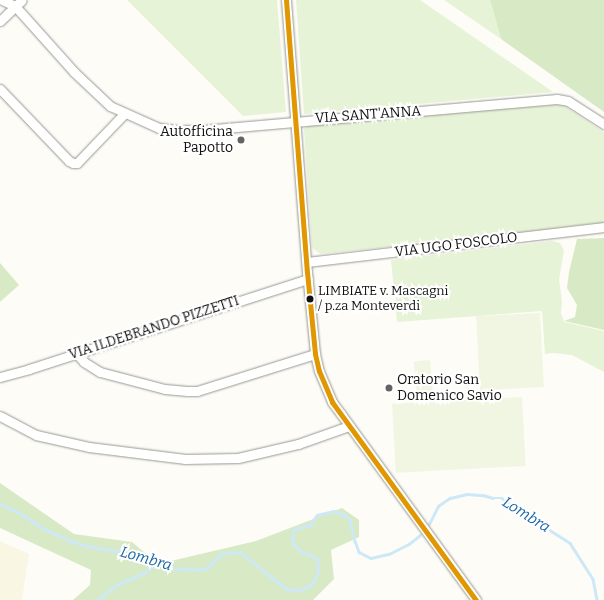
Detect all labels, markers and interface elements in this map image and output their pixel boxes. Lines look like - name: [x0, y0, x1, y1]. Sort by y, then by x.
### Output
- street label: VIA SANT'ANNA: [314, 103, 422, 127]
- place label: Autofficina Papotto: [160, 124, 233, 156]
- marker: Autofficina Papotto: [236, 135, 246, 145]
- street label: VIA UGO FOSCOLO: [394, 229, 518, 261]
- place label: LIMBIATE v. Mascagni / p.za Monteverdi: [318, 284, 448, 315]
- street label: VIA ILDEBRANDO PIZZETTI: [67, 292, 241, 364]
- marker: LIMBIATE v. Mascagni / p.za Monteverdi: [305, 294, 315, 304]
- place label: Oratorio San Domenico Savio: [397, 372, 502, 404]
- marker: Oratorio San Domenico Savio: [384, 383, 394, 393]
- water label: Lombra: [499, 493, 553, 537]
- water label: Lombra: [118, 543, 174, 575]

